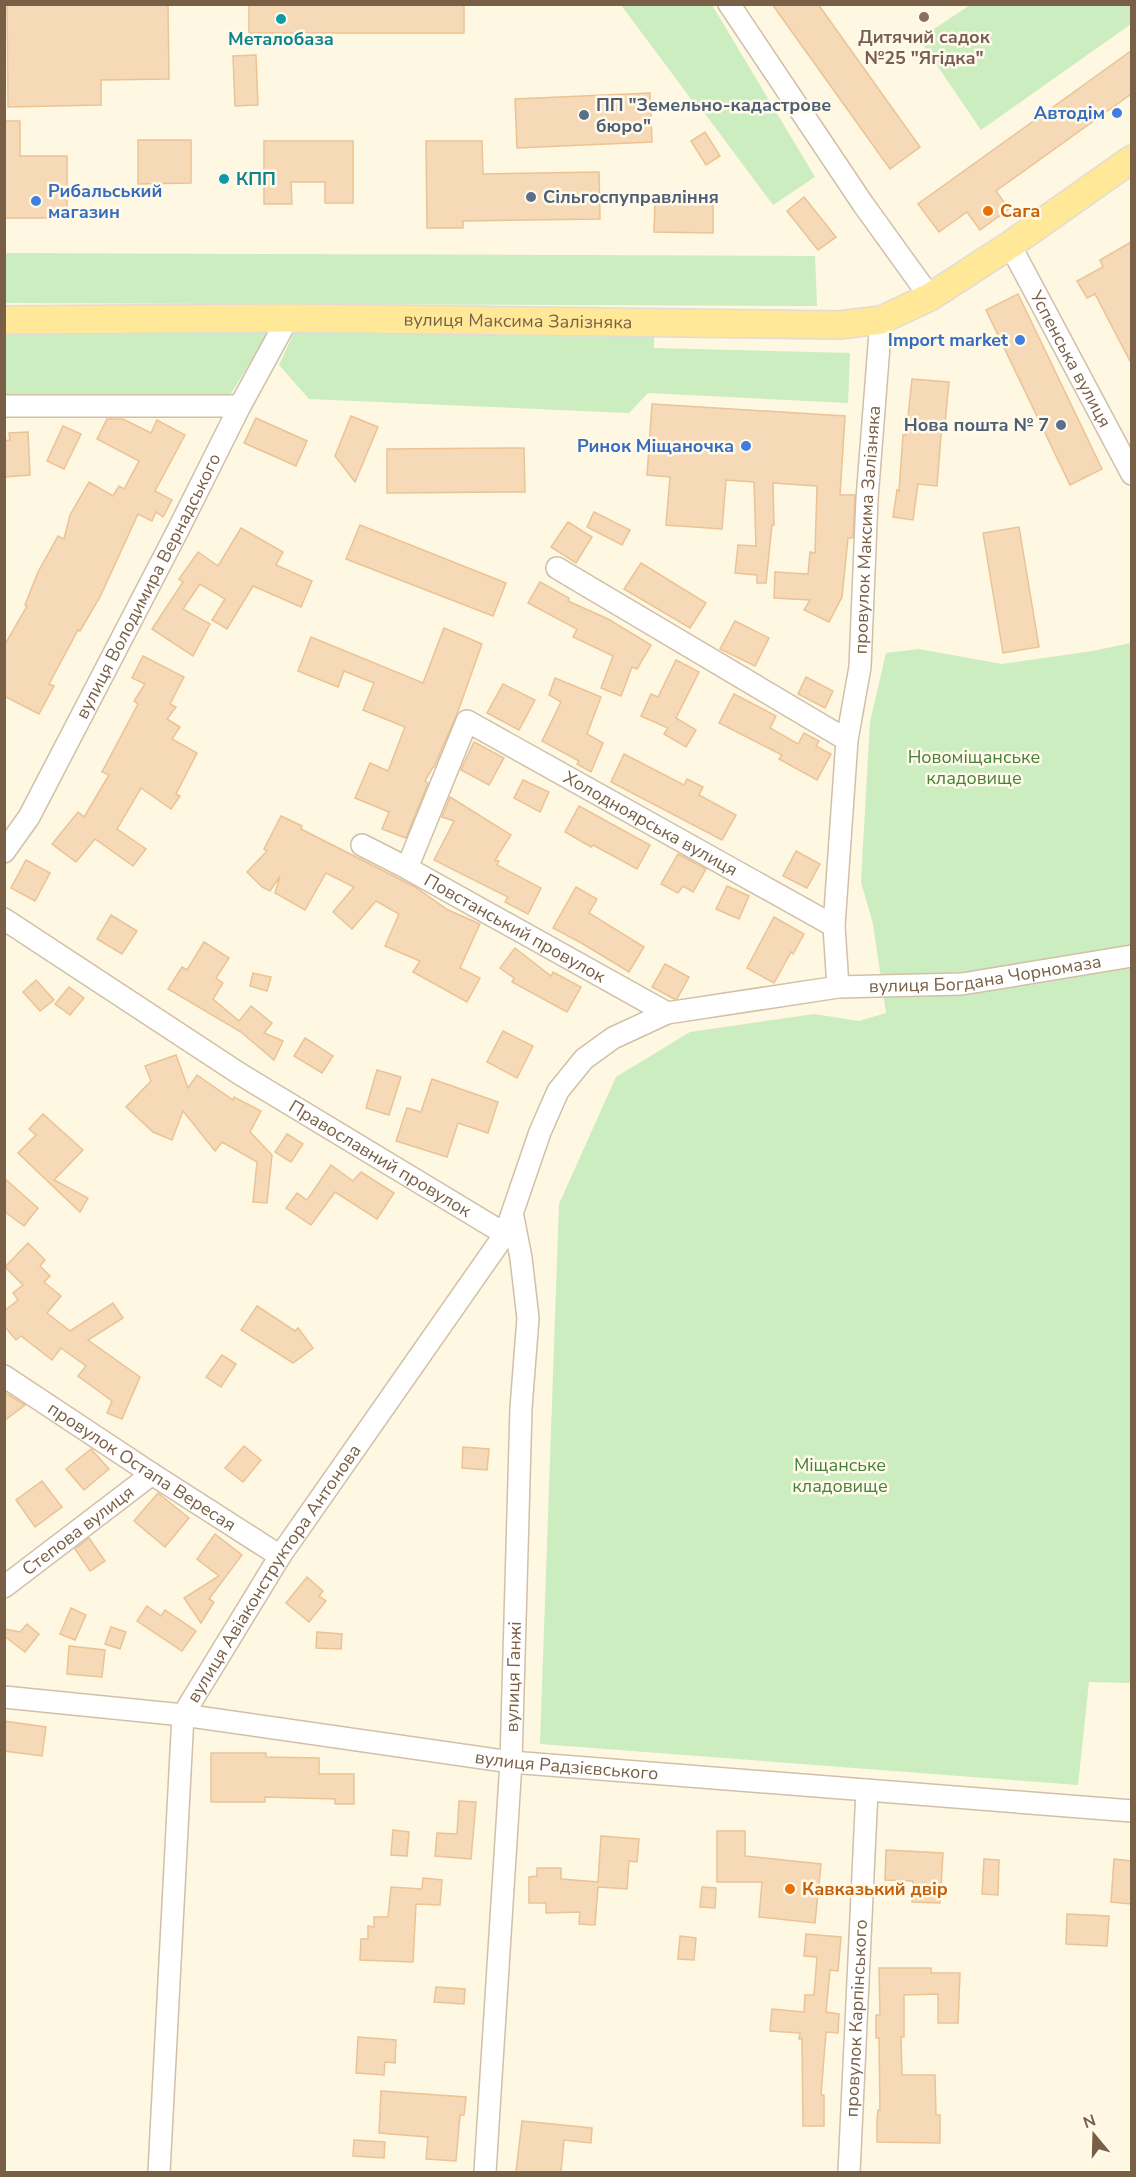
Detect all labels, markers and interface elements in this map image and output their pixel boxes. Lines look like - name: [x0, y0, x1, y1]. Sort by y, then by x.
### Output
- marker: Дитячий садок №25 "Ягідка": [917, 10, 931, 24]
- marker: Металобаза: [274, 12, 288, 26]
- place label: Дитячий садок №25 "Ягідка": [858, 25, 991, 70]
- place label: Металобаза: [228, 27, 334, 51]
- place label: ПП "Земельно-кадастрове бюро": [596, 93, 831, 138]
- place label: Автодім: [1034, 101, 1105, 125]
- marker: Автодім: [1110, 106, 1124, 120]
- marker: ПП "Земельно-кадастрове бюро": [577, 108, 591, 122]
- place label: КПП: [236, 167, 276, 191]
- marker: КПП: [217, 172, 231, 186]
- place label: Рибальський магазин: [48, 179, 162, 224]
- place label: Сільгоспуправління: [543, 185, 719, 209]
- marker: Сільгоспуправління: [524, 190, 538, 204]
- marker: Рибальський магазин: [29, 194, 43, 208]
- place label: Сага: [1000, 199, 1040, 223]
- marker: Сага: [981, 204, 995, 218]
- street label: Успенська вулиця: [1024, 285, 1117, 432]
- street label: вулиця Максима Залізняка: [403, 307, 633, 334]
- place label: Import market: [888, 328, 1008, 352]
- marker: Import market: [1013, 333, 1027, 347]
- street label: провулок Максима Залізняка: [849, 405, 886, 655]
- place label: Нова пошта № 7: [904, 413, 1049, 437]
- marker: Нова пошта № 7: [1054, 418, 1068, 432]
- place label: Ринок Міщаночка: [577, 434, 734, 458]
- marker: Ринок Міщаночка: [739, 439, 753, 453]
- street label: вулиця Володимира Вернадського: [70, 449, 226, 723]
- park label: Новоміщанське кладовище: [908, 745, 1040, 790]
- street label: Холодноярська вулиця: [559, 765, 742, 882]
- street label: Повстанський провулок: [420, 868, 610, 989]
- street label: вулиця Богдана Чорномаза: [869, 949, 1103, 998]
- street label: Православний провулок: [284, 1094, 476, 1223]
- street label: провулок Остапа Вересая: [43, 1396, 241, 1537]
- street label: вулиця Авіаконструктора Антонова: [181, 1439, 366, 1707]
- park label: Міщанське кладовище: [792, 1453, 888, 1498]
- street label: Степова вулиця: [17, 1480, 139, 1581]
- street label: вулиця Ганжі: [500, 1621, 527, 1733]
- street label: вулиця Радзієвського: [473, 1745, 659, 1786]
- place label: Кавказький двір: [802, 1877, 948, 1901]
- marker: Кавказький двір: [783, 1882, 797, 1896]
- street label: провулок Карпінського: [840, 1919, 873, 2118]
- north arrow: [1064, 2105, 1124, 2165]
- text: N: [1080, 2109, 1099, 2134]

